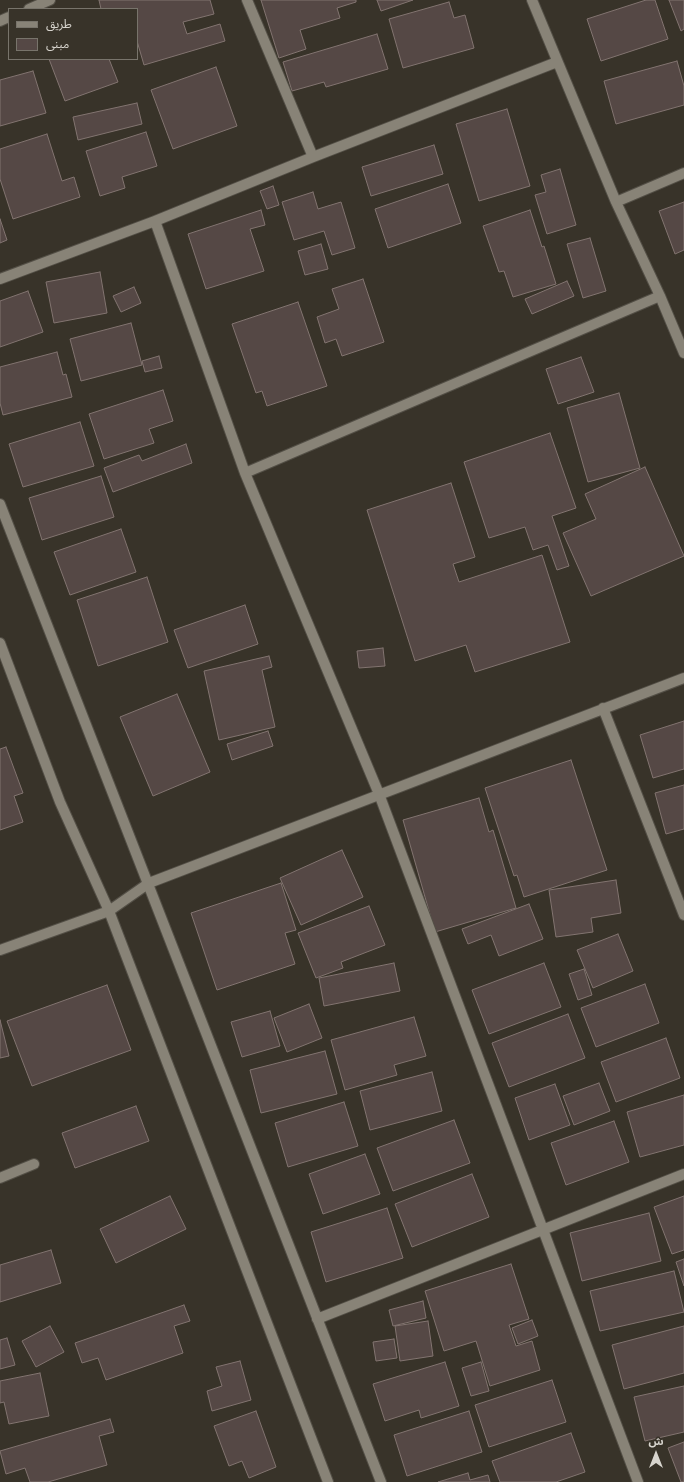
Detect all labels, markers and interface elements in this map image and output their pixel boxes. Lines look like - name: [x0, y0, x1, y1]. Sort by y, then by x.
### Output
- legend: [8, 8, 138, 60]
- text: طريق: [46, 17, 72, 31]
- text: مبنى: [46, 37, 69, 51]
- north arrow: [636, 1434, 676, 1474]
- text: ش: [648, 1435, 664, 1448]

